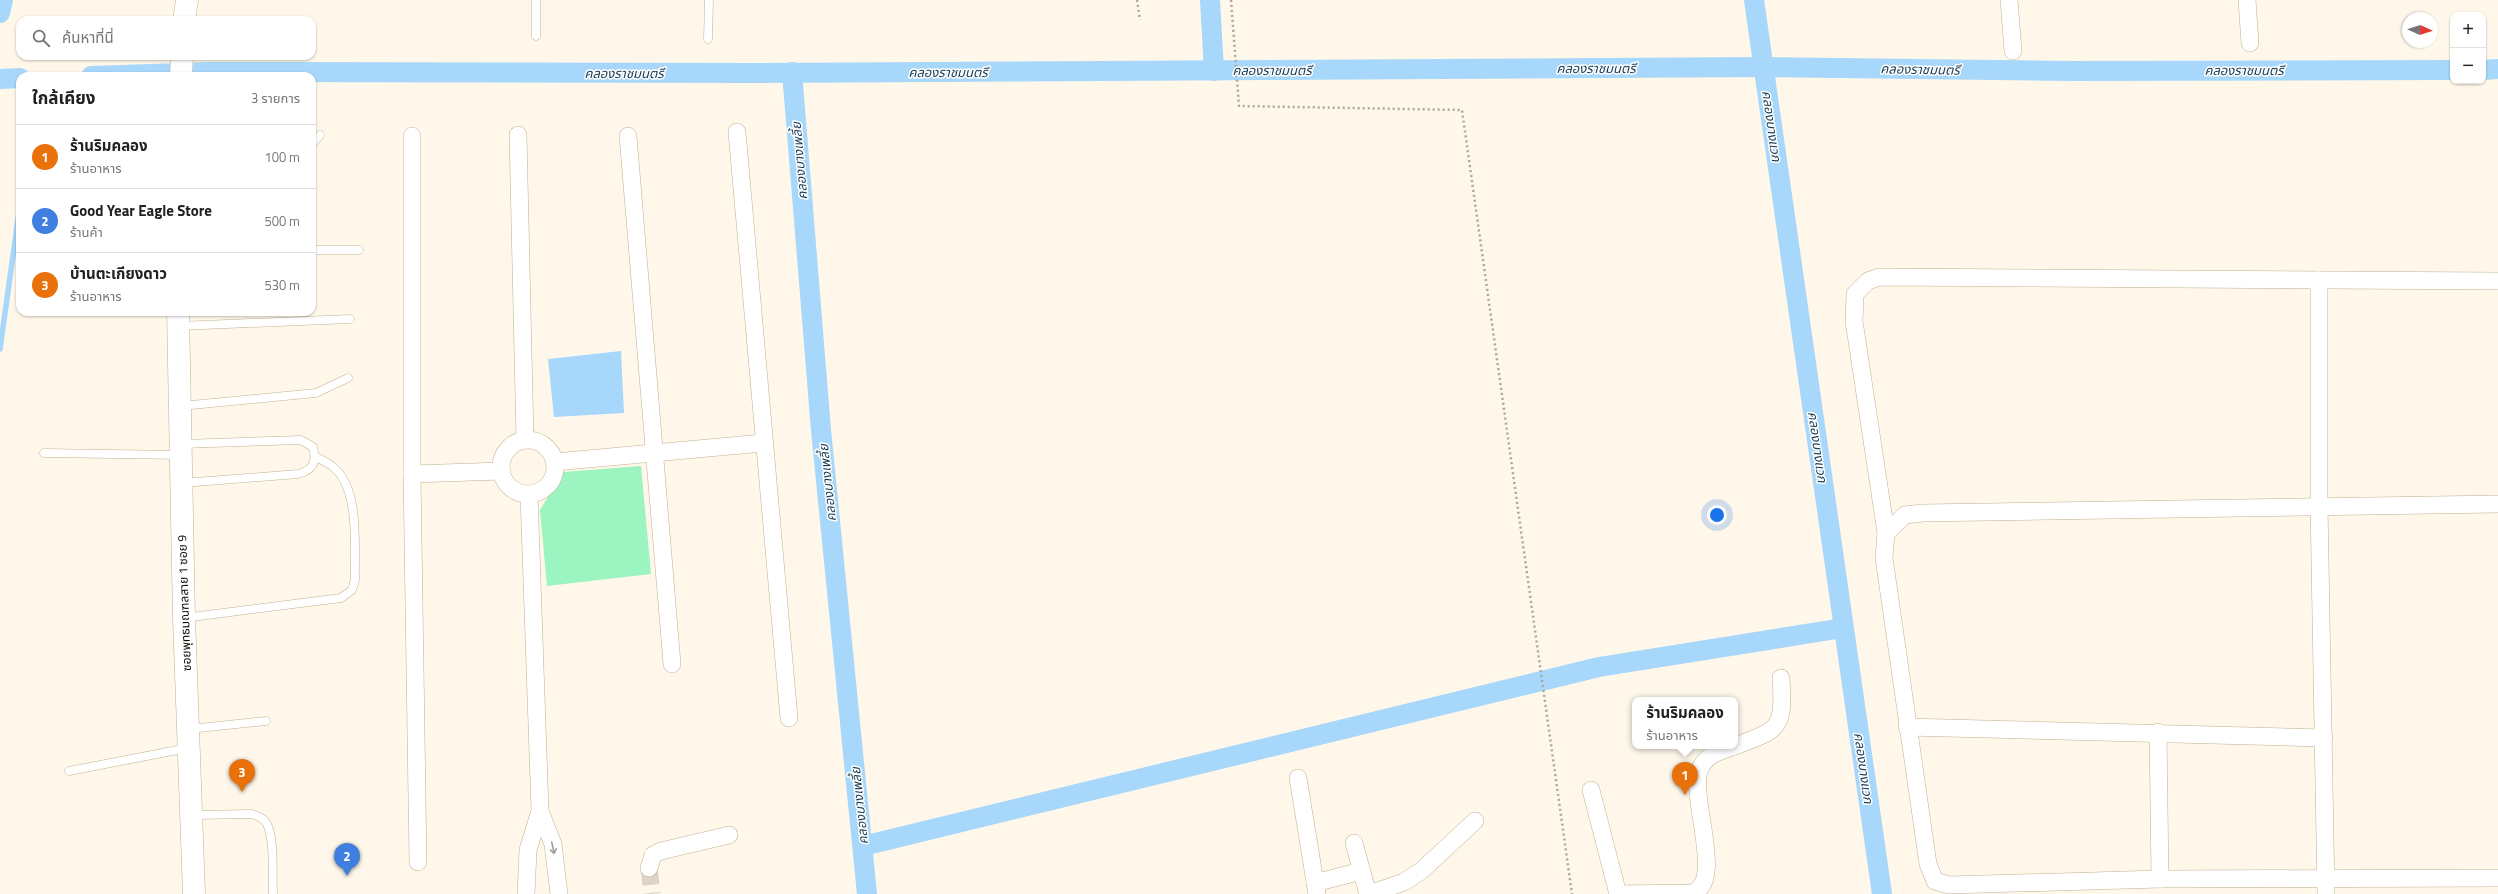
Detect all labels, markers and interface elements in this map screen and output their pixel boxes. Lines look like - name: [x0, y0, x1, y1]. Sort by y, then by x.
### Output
- north arrow: [2402, 12, 2438, 48]
- map controls: [2450, 12, 2486, 84]
- button: +: [2450, 12, 2486, 48]
- search box: [16, 16, 316, 60]
- text: ค้นหาที่นี่: [62, 26, 114, 49]
- icon: search: [30, 27, 52, 49]
- button: −: [2450, 48, 2486, 84]
- water label: คลองราชมนตรี: [1556, 58, 1638, 78]
- water label: คลองราชมนตรี: [1880, 58, 1962, 80]
- water label: คลองราชมนตรี: [1232, 60, 1314, 80]
- water label: คลองราชมนตรี: [2204, 60, 2286, 80]
- water label: คลองราชมนตรี: [908, 62, 990, 82]
- water label: คลองราชมนตรี: [584, 63, 666, 83]
- text: ใกล้เคียง: [32, 85, 95, 111]
- text: 3 รายการ: [251, 88, 300, 108]
- water label: คลองบางแวก: [1757, 89, 1787, 164]
- water label: คลองบางเพลี้ย: [786, 120, 812, 201]
- text: ร้านริมคลอง: [70, 134, 148, 157]
- text: 1: [41, 147, 49, 167]
- text: 100 m: [264, 147, 300, 167]
- text: ร้านอาหาร: [70, 158, 122, 178]
- text: Good Year Eagle Store: [70, 199, 212, 222]
- text: 2: [41, 211, 49, 231]
- text: 500 m: [264, 211, 300, 231]
- text: ร้านค้า: [70, 222, 103, 242]
- text: บ้านตะเกียงดาว: [70, 262, 167, 285]
- text: 3: [41, 275, 49, 295]
- text: 530 m: [264, 275, 300, 295]
- text: ร้านอาหาร: [70, 286, 122, 306]
- water label: คลองบางแวก: [1803, 410, 1833, 485]
- water label: คลองบางเพลี้ย: [813, 442, 841, 523]
- your location: [1707, 505, 1727, 525]
- street label: ซอยพุทธมณฑลสาย 1 ซอย 9: [172, 534, 196, 672]
- popup: [1632, 697, 1738, 749]
- text: ร้านริมคลอง: [1646, 701, 1724, 724]
- text: ร้านอาหาร: [1646, 725, 1698, 745]
- water label: คลองบางแวก: [1849, 731, 1879, 806]
- pin: 3: [229, 759, 255, 792]
- pin: 1: [1672, 762, 1698, 795]
- water label: คลองบางเพลี้ย: [845, 765, 873, 846]
- one-way arrow: [549, 841, 557, 854]
- pin: 2: [334, 843, 360, 876]

